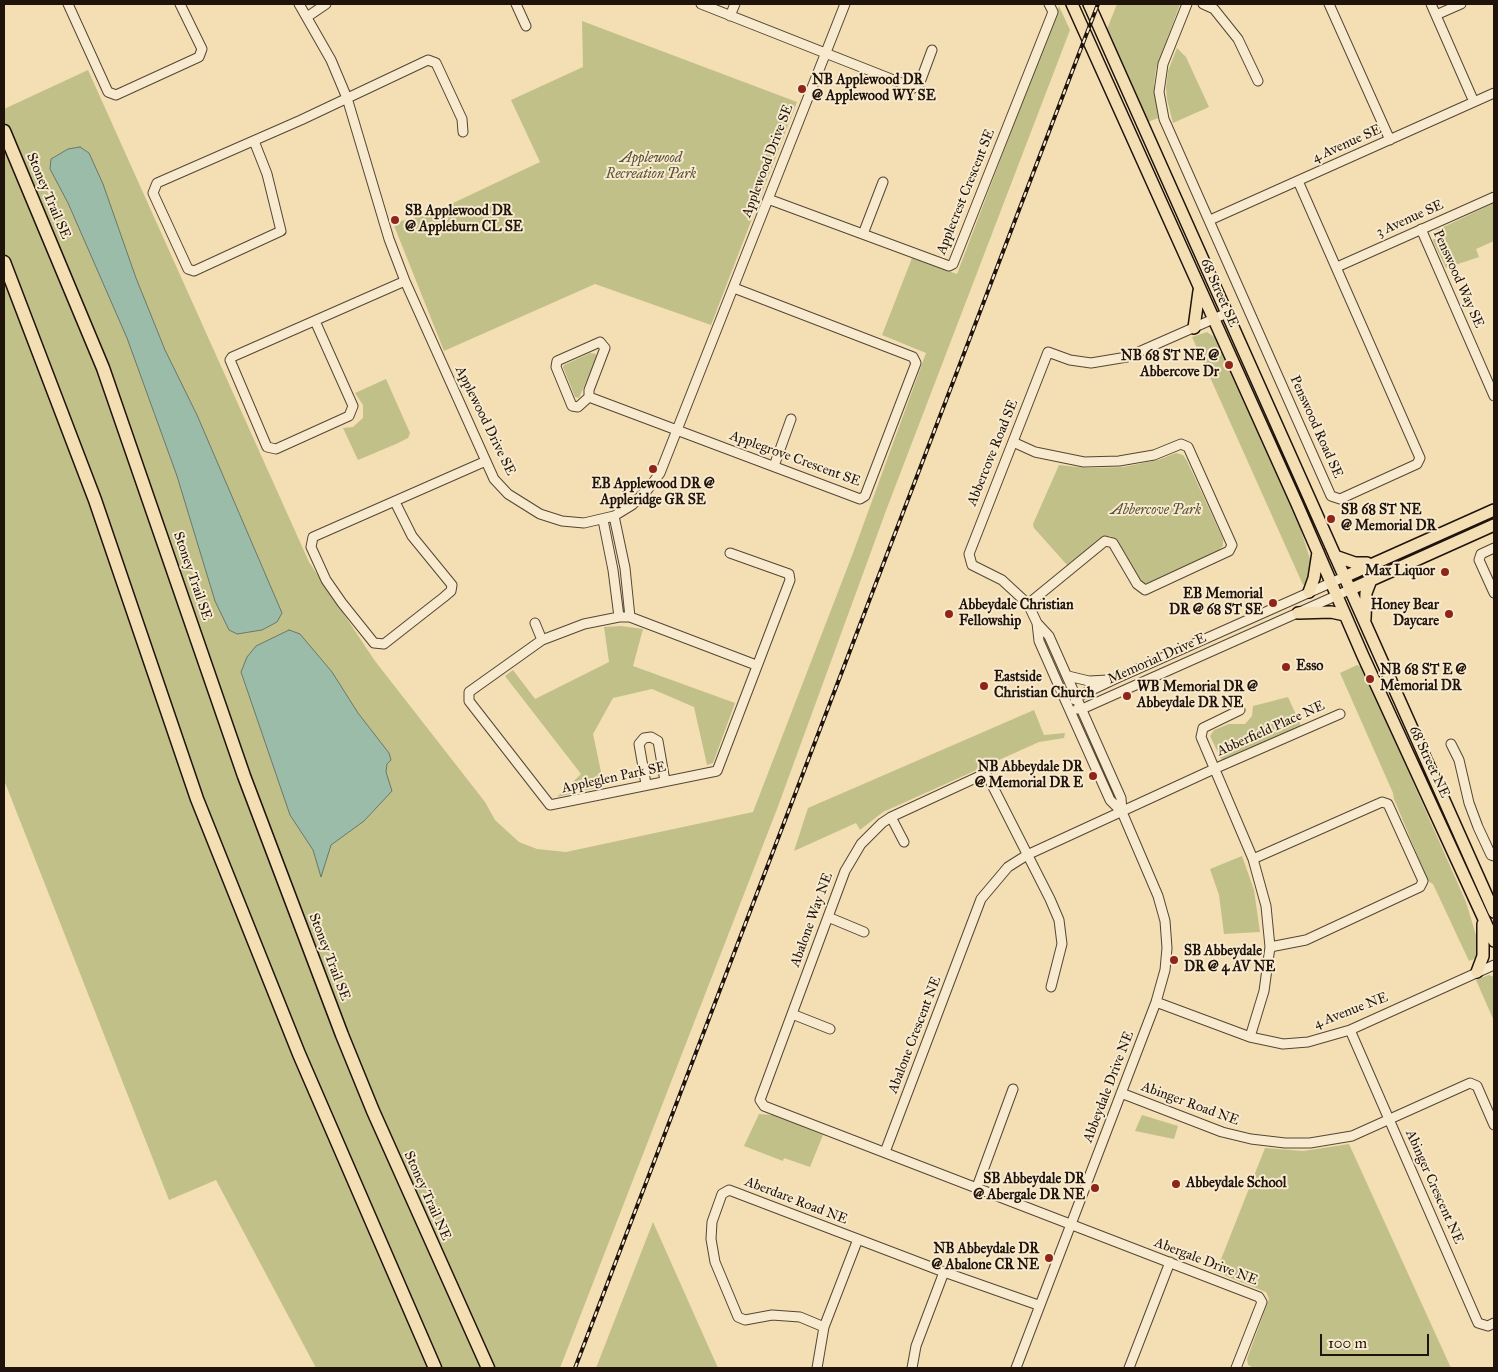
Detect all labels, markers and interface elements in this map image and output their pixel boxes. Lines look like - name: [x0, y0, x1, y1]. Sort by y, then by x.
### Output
- place label: NB Applewood DR @ Applewood WY SE: [812, 73, 936, 105]
- marker: NB Applewood DR @ Applewood WY SE: [796, 83, 808, 95]
- street label: Applewood Drive SE: [739, 102, 797, 220]
- street label: 4 Avenue SE: [1310, 121, 1384, 167]
- street label: Applecrest Crescent SE: [933, 127, 999, 257]
- street label: Stoney Trail SE: [22, 150, 74, 242]
- park label: Applewood Recreation Park: [606, 151, 696, 184]
- street label: 3 Avenue SE: [1374, 197, 1446, 241]
- place label: SB Applewood DR @ Appleburn CL SE: [405, 204, 523, 236]
- marker: SB Applewood DR @ Appleburn CL SE: [389, 214, 401, 226]
- street label: Penswood Way SE: [1429, 227, 1487, 331]
- street label: 68 Street SE: [1196, 256, 1242, 330]
- place label: NB 68 ST NE @ Abbercove Dr: [1121, 349, 1219, 382]
- marker: NB 68 ST NE @ Abbercove Dr: [1223, 359, 1235, 371]
- street label: Applewood Drive SE: [451, 363, 519, 479]
- street label: Penswood Road SE: [1286, 373, 1346, 481]
- street label: Abbercove Road SE: [964, 397, 1022, 509]
- street label: Applegrove Crescent SE: [727, 428, 863, 490]
- marker: EB Applewood DR @ Appleridge GR SE: [647, 463, 659, 475]
- place label: EB Applewood DR @ Appleridge GR SE: [591, 477, 715, 510]
- park label: Abbercove Park: [1111, 503, 1201, 519]
- place label: SB 68 ST NE @ Memorial DR: [1341, 503, 1436, 536]
- marker: SB 68 ST NE @ Memorial DR: [1325, 513, 1337, 525]
- street label: Stoney Trail SE: [169, 530, 215, 622]
- place label: Max Liquor: [1365, 564, 1435, 580]
- marker: Max Liquor: [1439, 566, 1451, 578]
- place label: EB Memorial DR @ 68 ST SE: [1169, 587, 1263, 620]
- marker: EB Memorial DR @ 68 ST SE: [1267, 597, 1279, 609]
- place label: Abbeydale Christian Fellowship: [959, 598, 1074, 630]
- place label: Honey Bear Daycare: [1371, 598, 1439, 630]
- marker: Abbeydale Christian Fellowship: [943, 608, 955, 620]
- marker: Honey Bear Daycare: [1443, 608, 1455, 620]
- street label: Memorial Drive E: [1105, 630, 1209, 688]
- place label: Esso: [1296, 659, 1323, 675]
- marker: Esso: [1280, 661, 1292, 673]
- place label: NB 68 ST E @ Memorial DR: [1380, 663, 1466, 696]
- place label: Eastside Christian Church: [994, 670, 1094, 702]
- marker: NB 68 ST E @ Memorial DR: [1364, 673, 1376, 685]
- marker: Eastside Christian Church: [978, 680, 990, 692]
- place label: WB Memorial DR @ Abbeydale DR NE: [1137, 680, 1258, 712]
- marker: WB Memorial DR @ Abbeydale DR NE: [1121, 690, 1133, 702]
- street label: Abberfield Place NE: [1215, 698, 1327, 760]
- street label: 68 Street NE: [1405, 723, 1453, 801]
- street label: Appleglen Park SE: [560, 759, 668, 797]
- place label: NB Abbeydale DR @ Memorial DR E: [975, 760, 1083, 792]
- marker: NB Abbeydale DR @ Memorial DR E: [1087, 770, 1099, 782]
- street label: Abalone Way NE: [787, 870, 837, 970]
- street label: Stoney Trail SE: [305, 911, 353, 1003]
- place label: SB Abbeydale DR @ 4 AV NE: [1184, 944, 1275, 976]
- marker: SB Abbeydale DR @ 4 AV NE: [1168, 954, 1180, 966]
- street label: Abalone Crescent NE: [885, 974, 945, 1096]
- street label: 4 Avenue NE: [1312, 989, 1390, 1033]
- street label: Abbeydale Drive NE: [1080, 1029, 1138, 1145]
- street label: Abinger Road NE: [1139, 1078, 1241, 1130]
- street label: Abinger Crescent NE: [1401, 1127, 1467, 1247]
- street label: Stoney Trail NE: [400, 1149, 454, 1243]
- place label: SB Abbeydale DR @ Abergale DR NE: [973, 1172, 1085, 1204]
- street label: Aberdare Road NE: [742, 1174, 850, 1228]
- place label: Abbeydale School: [1186, 1176, 1286, 1192]
- marker: Abbeydale School: [1170, 1178, 1182, 1190]
- marker: SB Abbeydale DR @ Abergale DR NE: [1089, 1182, 1101, 1194]
- street label: Abergale Drive NE: [1152, 1235, 1260, 1289]
- place label: NB Abbeydale DR @ Abalone CR NE: [931, 1242, 1039, 1274]
- marker: NB Abbeydale DR @ Abalone CR NE: [1043, 1252, 1055, 1264]
- scale bar: [1323, 1324, 1432, 1356]
- text: 100 m: [1328, 1334, 1367, 1352]

